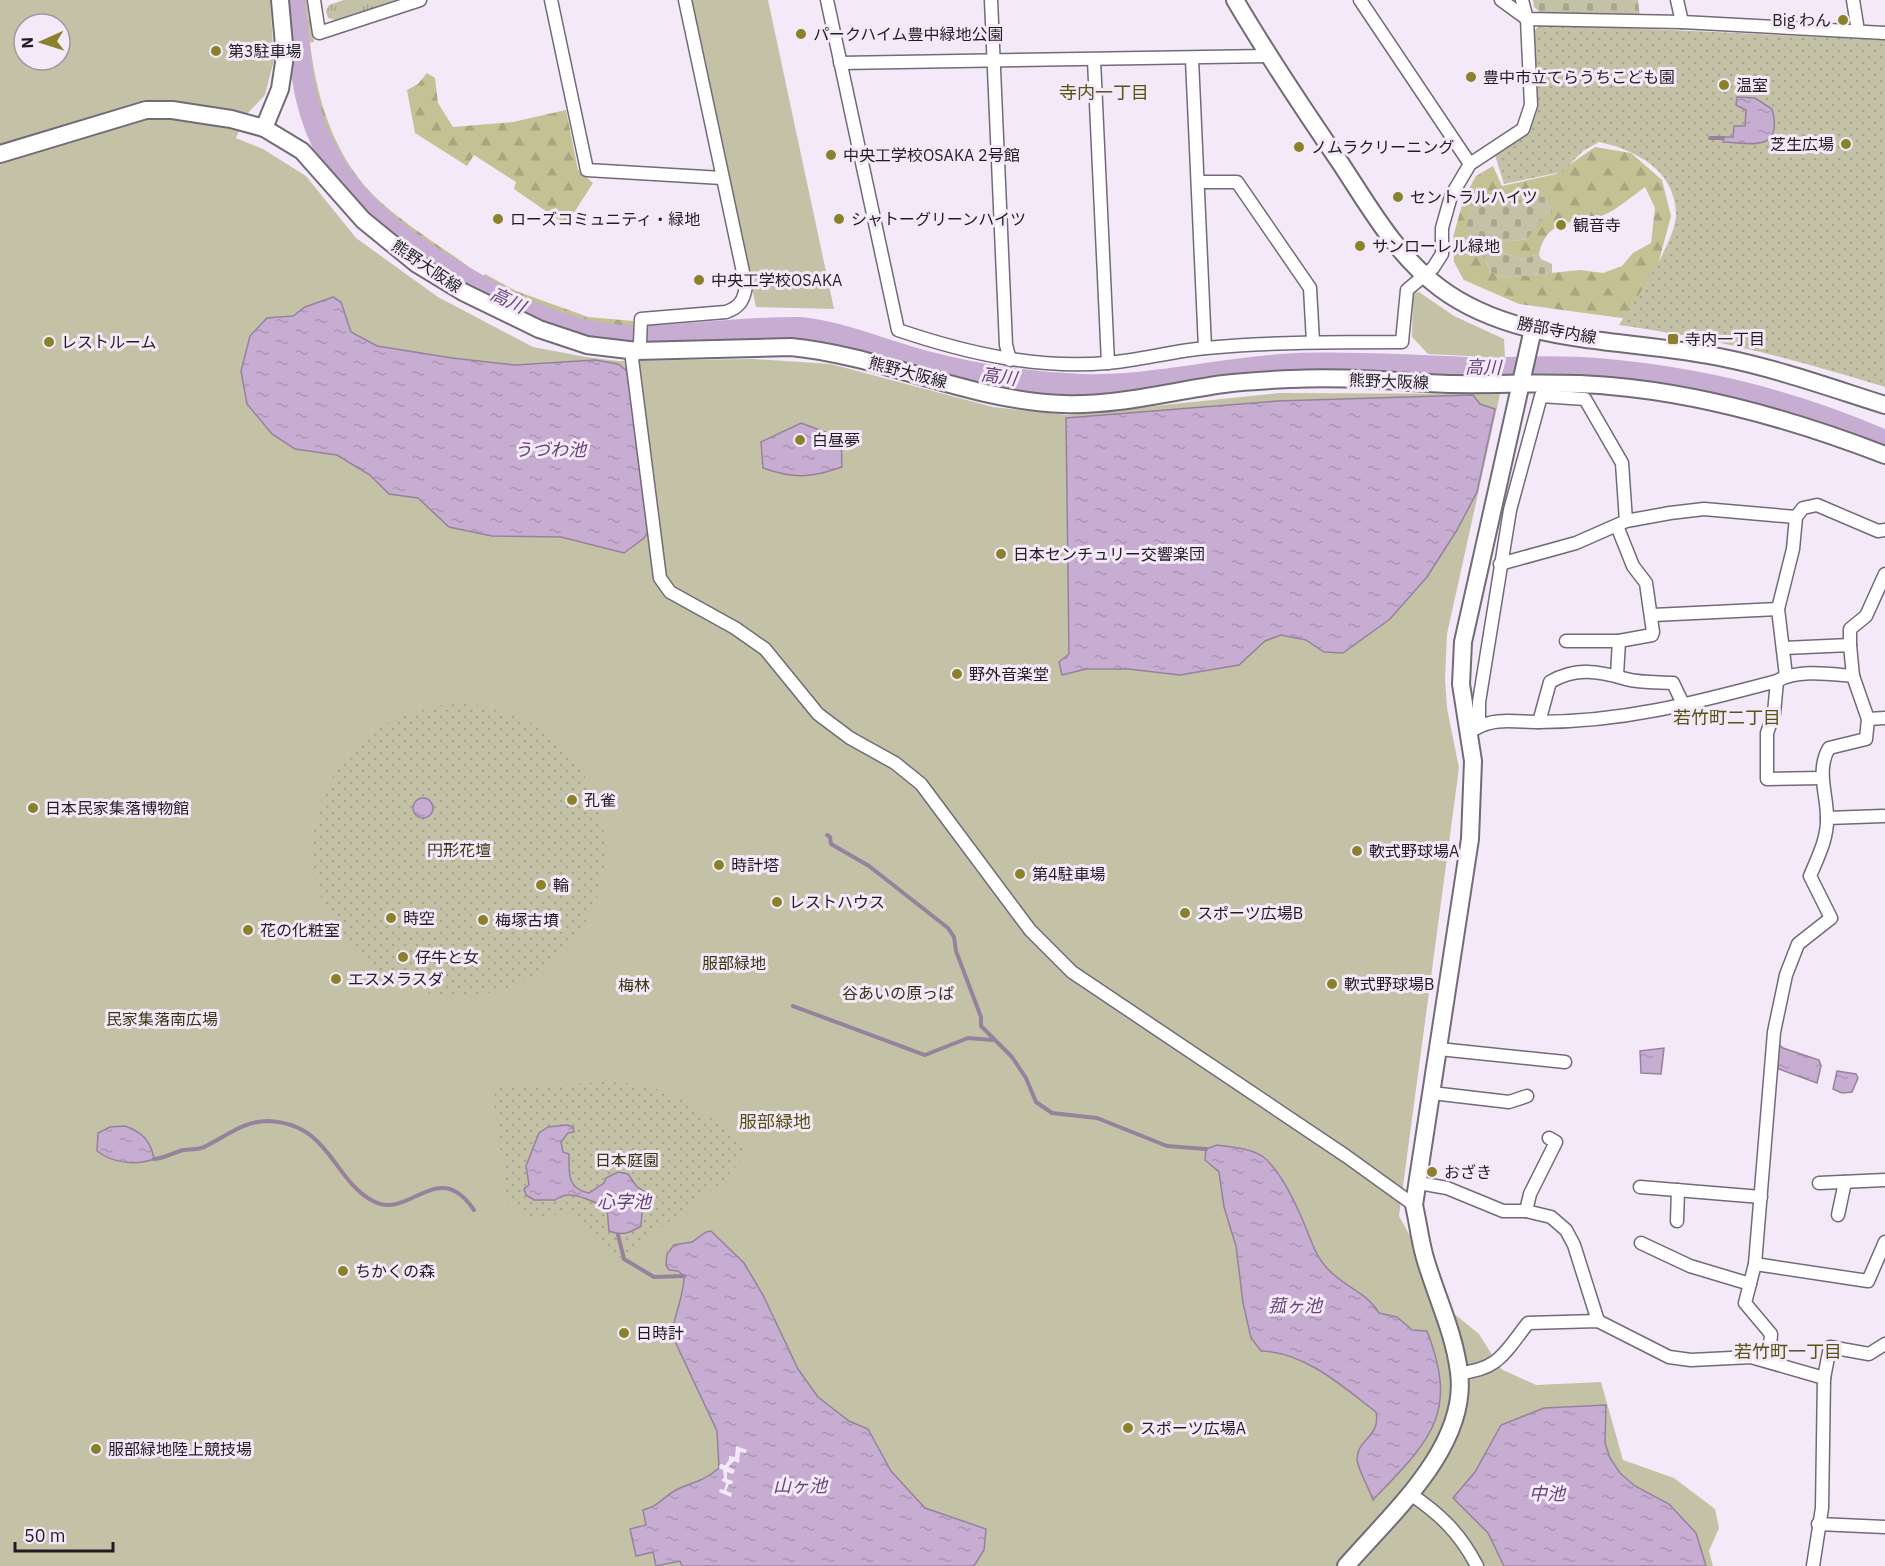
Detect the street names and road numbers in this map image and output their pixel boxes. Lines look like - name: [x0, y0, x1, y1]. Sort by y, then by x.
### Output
- street label: 熊野大阪線: [388, 235, 466, 297]
- street label: 勝部寺内線: [1516, 313, 1598, 347]
- street label: 熊野大阪線: [867, 352, 949, 392]
- street label: 熊野大阪線: [1349, 370, 1429, 392]

